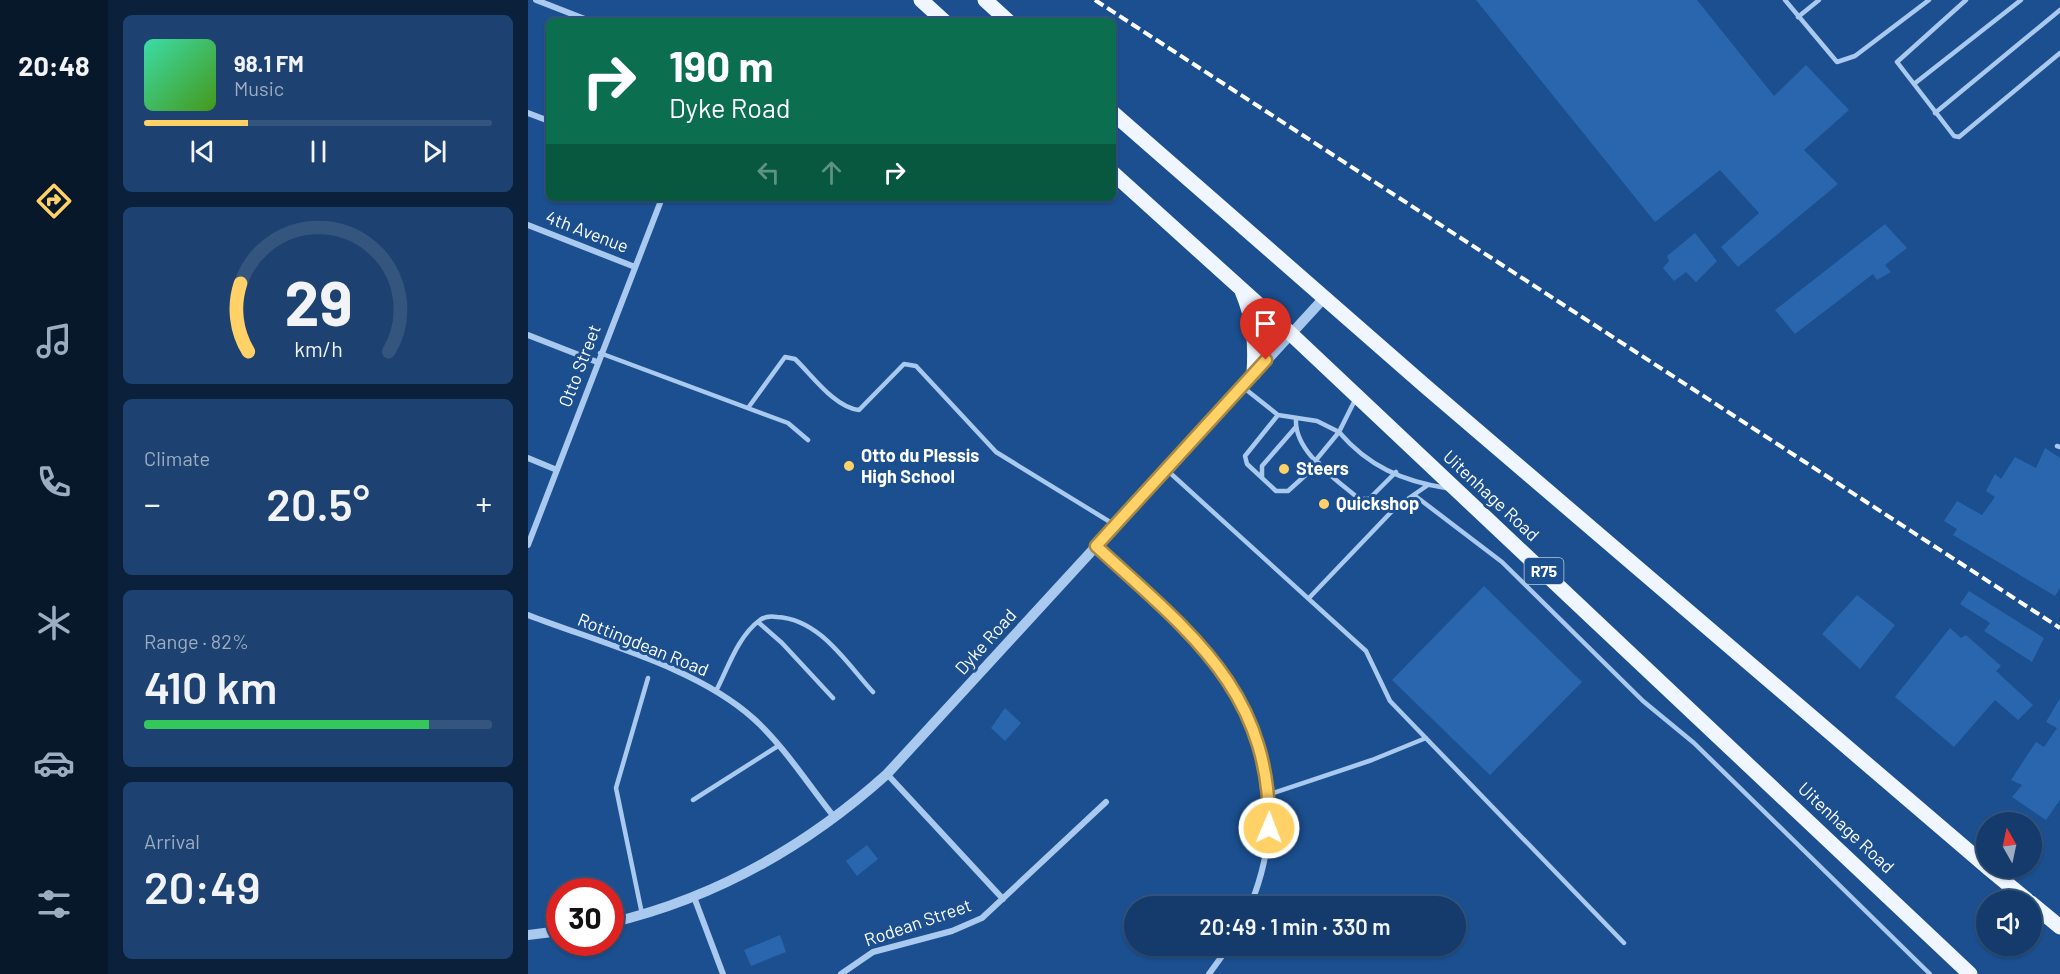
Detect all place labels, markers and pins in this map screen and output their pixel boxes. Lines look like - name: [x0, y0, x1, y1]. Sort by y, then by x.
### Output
- pin: [1240, 298, 1291, 360]
- place label: Otto du Plessis High School: [861, 444, 979, 487]
- place label: Steers: [1296, 457, 1349, 479]
- marker: Otto du Plessis High School: [842, 459, 856, 473]
- marker: Steers: [1277, 462, 1291, 476]
- place label: Quickshop: [1336, 492, 1419, 514]
- marker: Quickshop: [1317, 497, 1331, 511]

